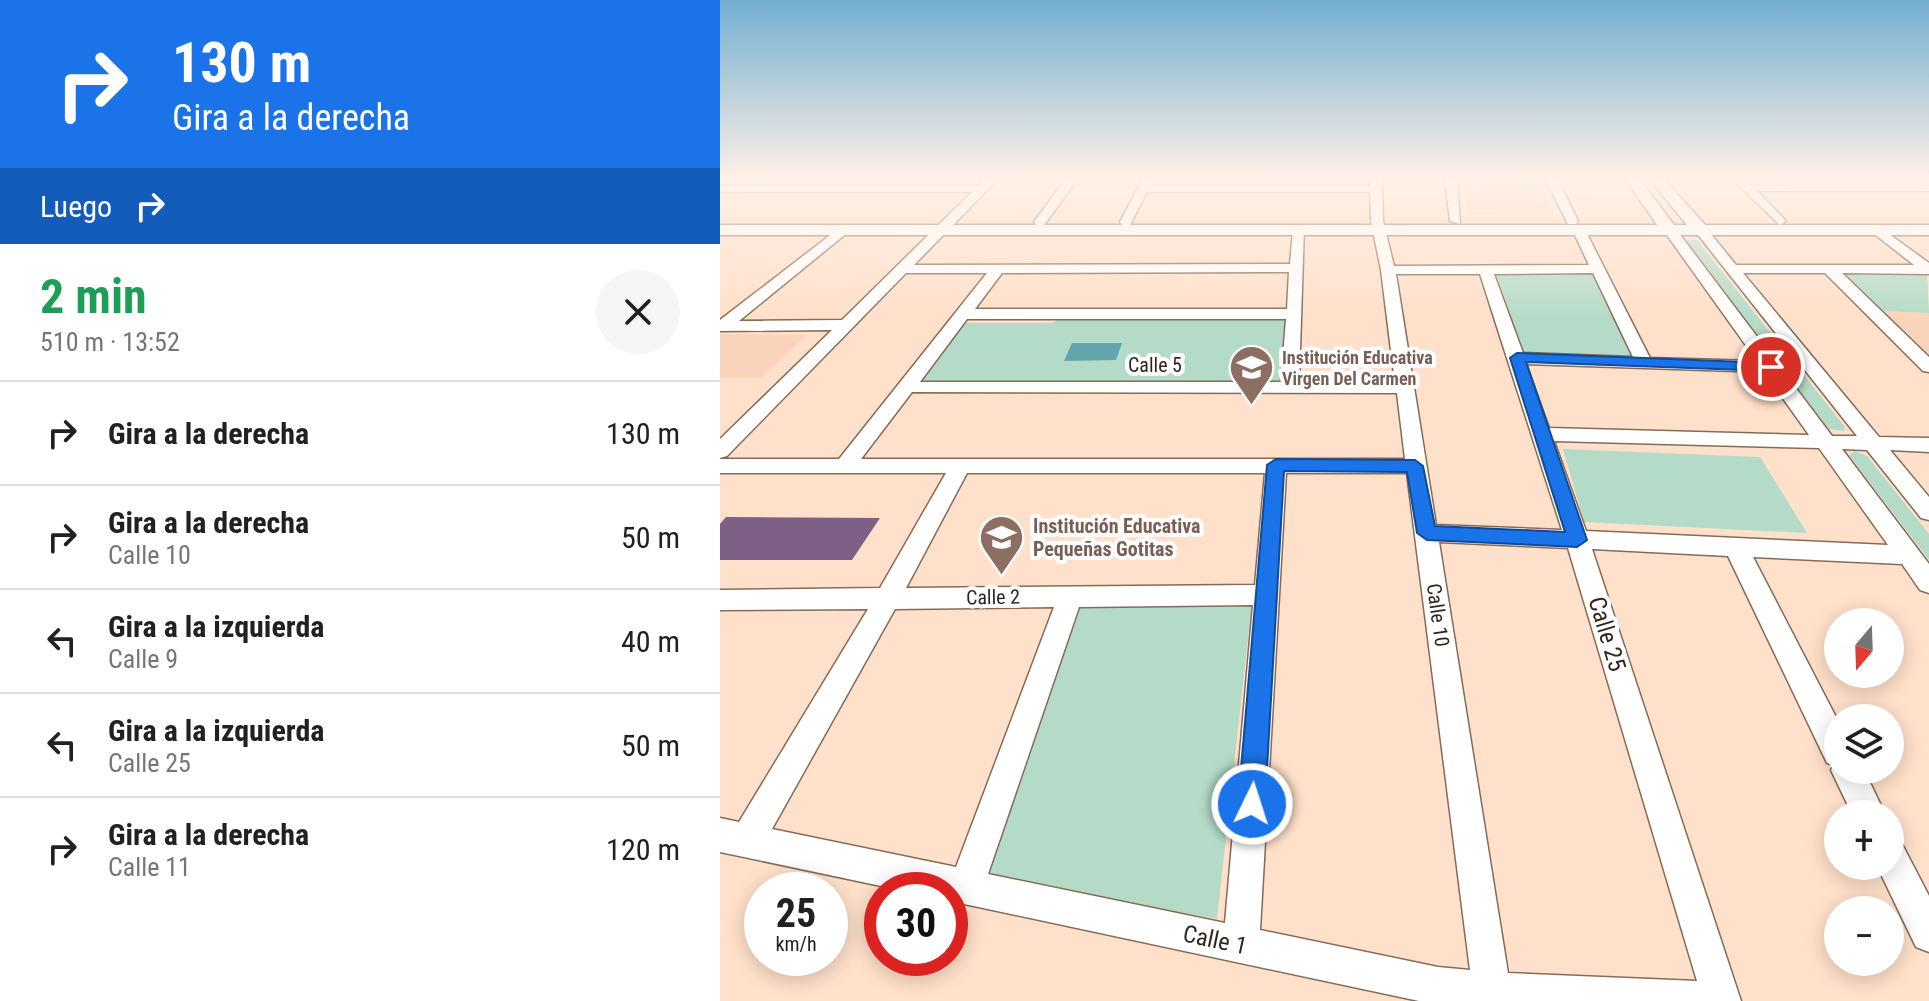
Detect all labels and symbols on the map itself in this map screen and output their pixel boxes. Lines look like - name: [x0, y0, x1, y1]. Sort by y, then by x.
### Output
- pin: [1737, 333, 1805, 401]
- school or university icon: Institución Educativa Virgen Del Carmen: [1227, 344, 1275, 407]
- place label: Institución Educativa Virgen Del Carmen: [1282, 347, 1433, 389]
- street label: Calle 5: [1128, 353, 1182, 377]
- school or university icon: Institución Educativa Pequeñas Gotitas: [978, 513, 1026, 576]
- place label: Institución Educativa Pequeñas Gotitas: [1033, 514, 1201, 561]
- street label: Calle 10: [1422, 582, 1454, 648]
- street label: Calle 2: [966, 585, 1020, 609]
- street label: Calle 25: [1582, 593, 1632, 675]
- north arrow: [1824, 608, 1904, 688]
- position arrow: [1210, 762, 1294, 846]
- speed limit sign: 30: [864, 872, 968, 976]
- street label: Calle 1: [1180, 920, 1250, 960]

